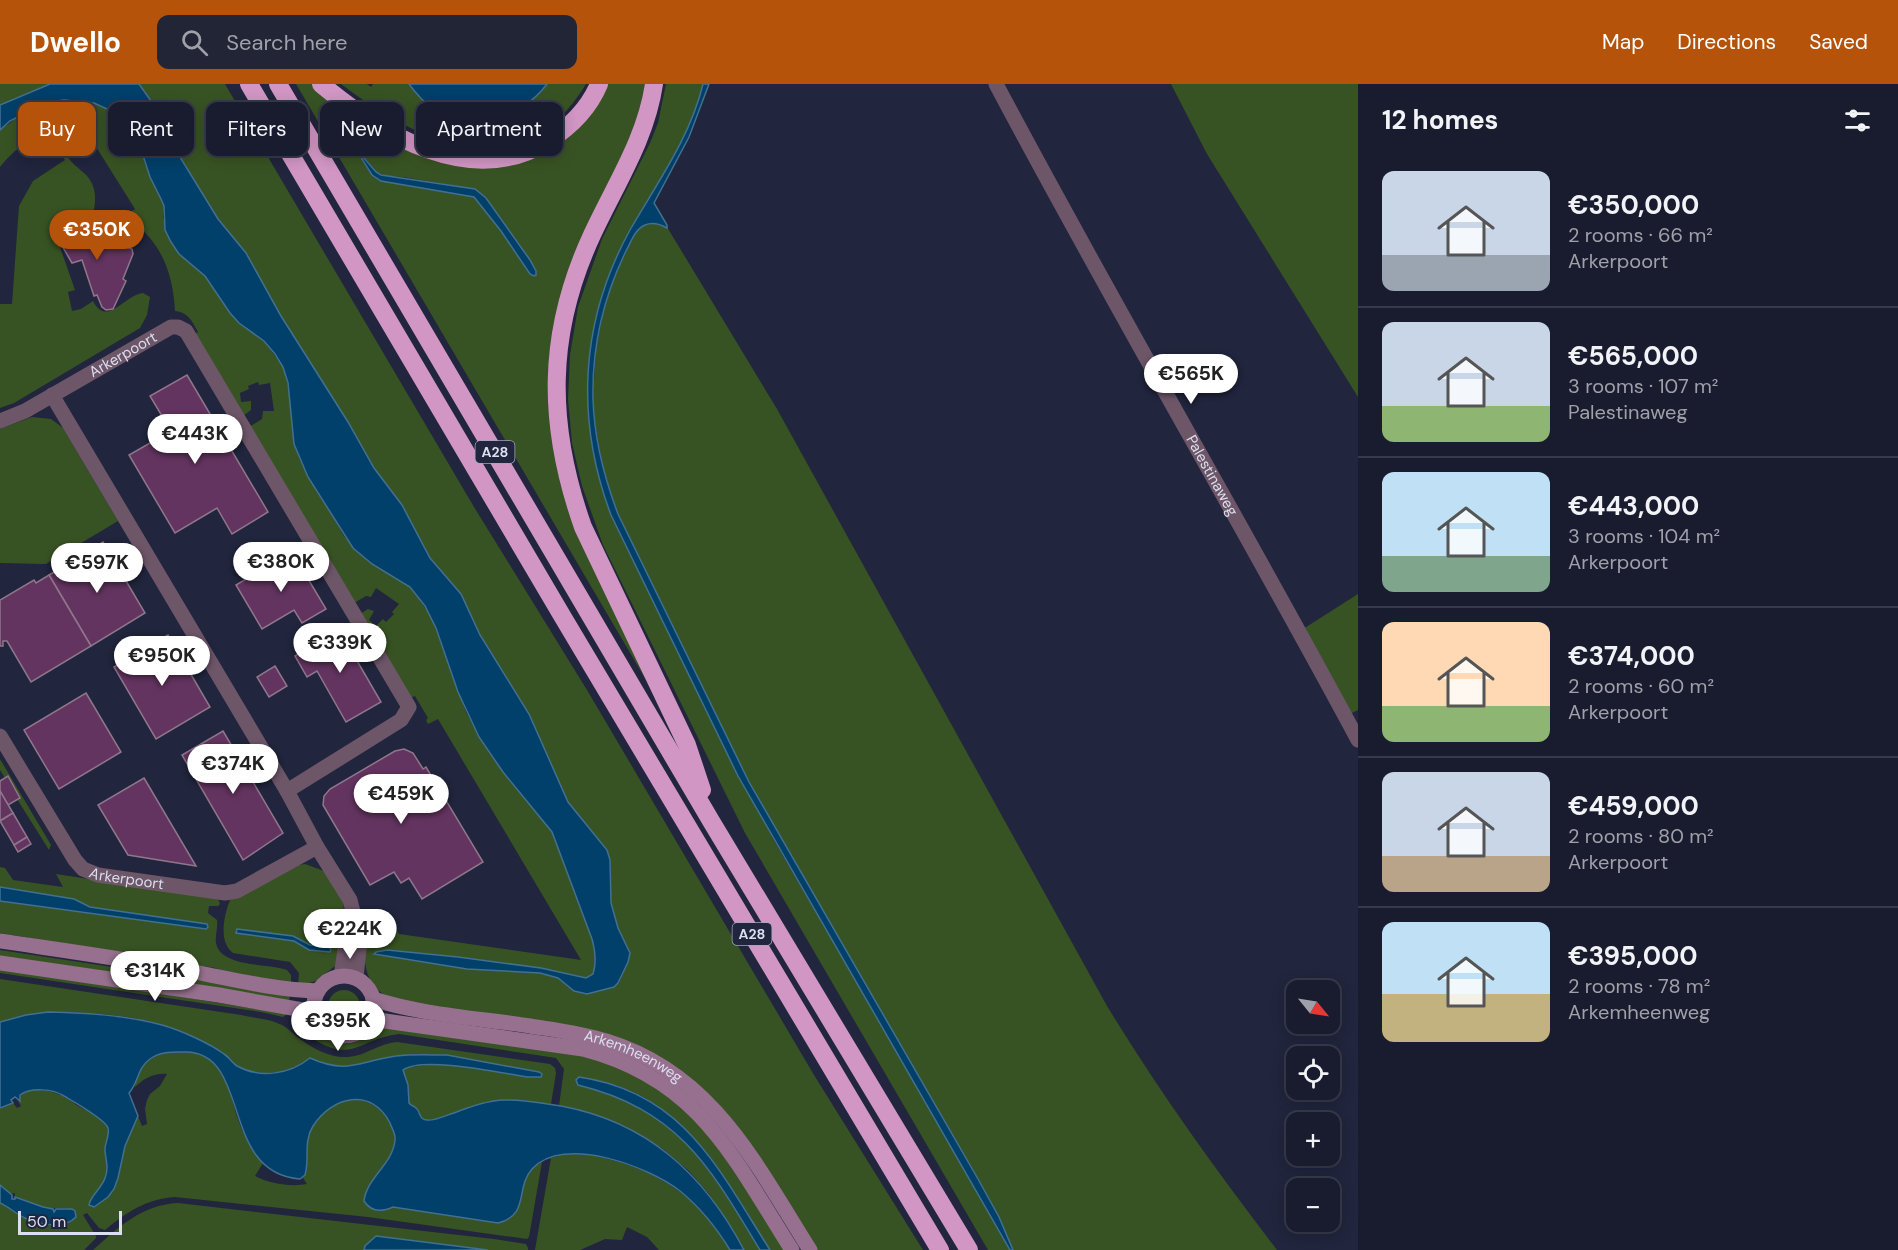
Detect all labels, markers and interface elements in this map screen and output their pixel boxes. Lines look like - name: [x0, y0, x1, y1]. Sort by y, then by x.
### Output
- search box: [157, 15, 577, 69]
- text: Dwello: [30, 24, 121, 61]
- icon: search: [178, 26, 211, 59]
- text: Search here: [226, 28, 348, 57]
- text: Map: [1602, 28, 1644, 56]
- text: Directions: [1677, 28, 1776, 56]
- text: Saved: [1809, 28, 1868, 56]
- chip: Buy: [18, 102, 96, 156]
- chip: Rent: [108, 102, 194, 156]
- chip: Filters: [206, 102, 308, 156]
- chip: New: [320, 102, 404, 156]
- chip: Apartment: [416, 102, 563, 156]
- text: 12 homes: [1382, 103, 1498, 137]
- icon: filters: [1841, 104, 1874, 137]
- text: €350,000: [1568, 188, 1699, 222]
- icon: home: [1430, 195, 1502, 267]
- pin: €350K: [55, 210, 139, 261]
- text: €350K: [63, 216, 131, 242]
- text: 2 rooms · 66 m²: [1568, 222, 1713, 248]
- text: Arkerpoort: [1568, 248, 1668, 274]
- street label: Arkerpoort: [85, 327, 161, 382]
- text: €565,000: [1568, 339, 1698, 373]
- icon: home: [1430, 346, 1502, 418]
- pin: €565K: [1149, 354, 1233, 405]
- text: €565K: [1158, 360, 1224, 386]
- text: 3 rooms · 107 m²: [1568, 373, 1718, 399]
- text: Palestinaweg: [1568, 399, 1688, 425]
- pin: €443K: [153, 414, 237, 465]
- text: €443K: [162, 420, 228, 446]
- street label: Palestinaweg: [1181, 431, 1243, 519]
- road number: A28: [476, 441, 514, 463]
- text: €443,000: [1568, 489, 1699, 523]
- icon: home: [1430, 496, 1502, 568]
- text: 3 rooms · 104 m²: [1568, 523, 1720, 549]
- pin: €380K: [239, 542, 323, 593]
- pin: €597K: [55, 543, 139, 594]
- text: €380K: [247, 548, 315, 574]
- text: €597K: [65, 549, 129, 575]
- text: Arkerpoort: [1568, 549, 1668, 575]
- pin: €339K: [298, 623, 382, 674]
- text: €339K: [307, 629, 373, 655]
- pin: €950K: [120, 636, 204, 687]
- text: €374,000: [1568, 639, 1695, 673]
- text: €950K: [128, 642, 196, 668]
- icon: home: [1430, 646, 1502, 718]
- text: 2 rooms · 60 m²: [1568, 673, 1714, 699]
- text: Arkerpoort: [1568, 699, 1668, 725]
- pin: €374K: [191, 744, 275, 795]
- text: €374K: [201, 750, 265, 776]
- pin: €459K: [359, 774, 443, 825]
- text: €459K: [368, 780, 434, 806]
- text: €459,000: [1568, 789, 1699, 823]
- icon: home: [1430, 796, 1502, 868]
- text: 2 rooms · 80 m²: [1568, 823, 1714, 849]
- text: Arkerpoort: [1568, 849, 1668, 875]
- street label: Arkerpoort: [86, 862, 165, 894]
- pin: €224K: [308, 909, 392, 960]
- text: €224K: [318, 915, 382, 941]
- road number: A28: [732, 923, 771, 945]
- text: €395,000: [1568, 939, 1698, 973]
- icon: home: [1430, 946, 1502, 1018]
- pin: €314K: [113, 951, 197, 1002]
- text: €314K: [124, 957, 186, 983]
- text: 2 rooms · 78 m²: [1568, 973, 1710, 999]
- north arrow: [1286, 980, 1340, 1034]
- map controls: [1286, 980, 1340, 1232]
- text: Arkemheenweg: [1568, 999, 1710, 1025]
- pin: €395K: [296, 1001, 380, 1052]
- text: €395K: [305, 1007, 371, 1033]
- street label: Arkemheenweg: [582, 1025, 687, 1087]
- button: locate: [1286, 1046, 1340, 1100]
- button: +: [1286, 1112, 1340, 1166]
- button: −: [1286, 1178, 1340, 1232]
- scale bar: [18, 1208, 122, 1236]
- text: 50 m: [27, 1211, 66, 1232]

